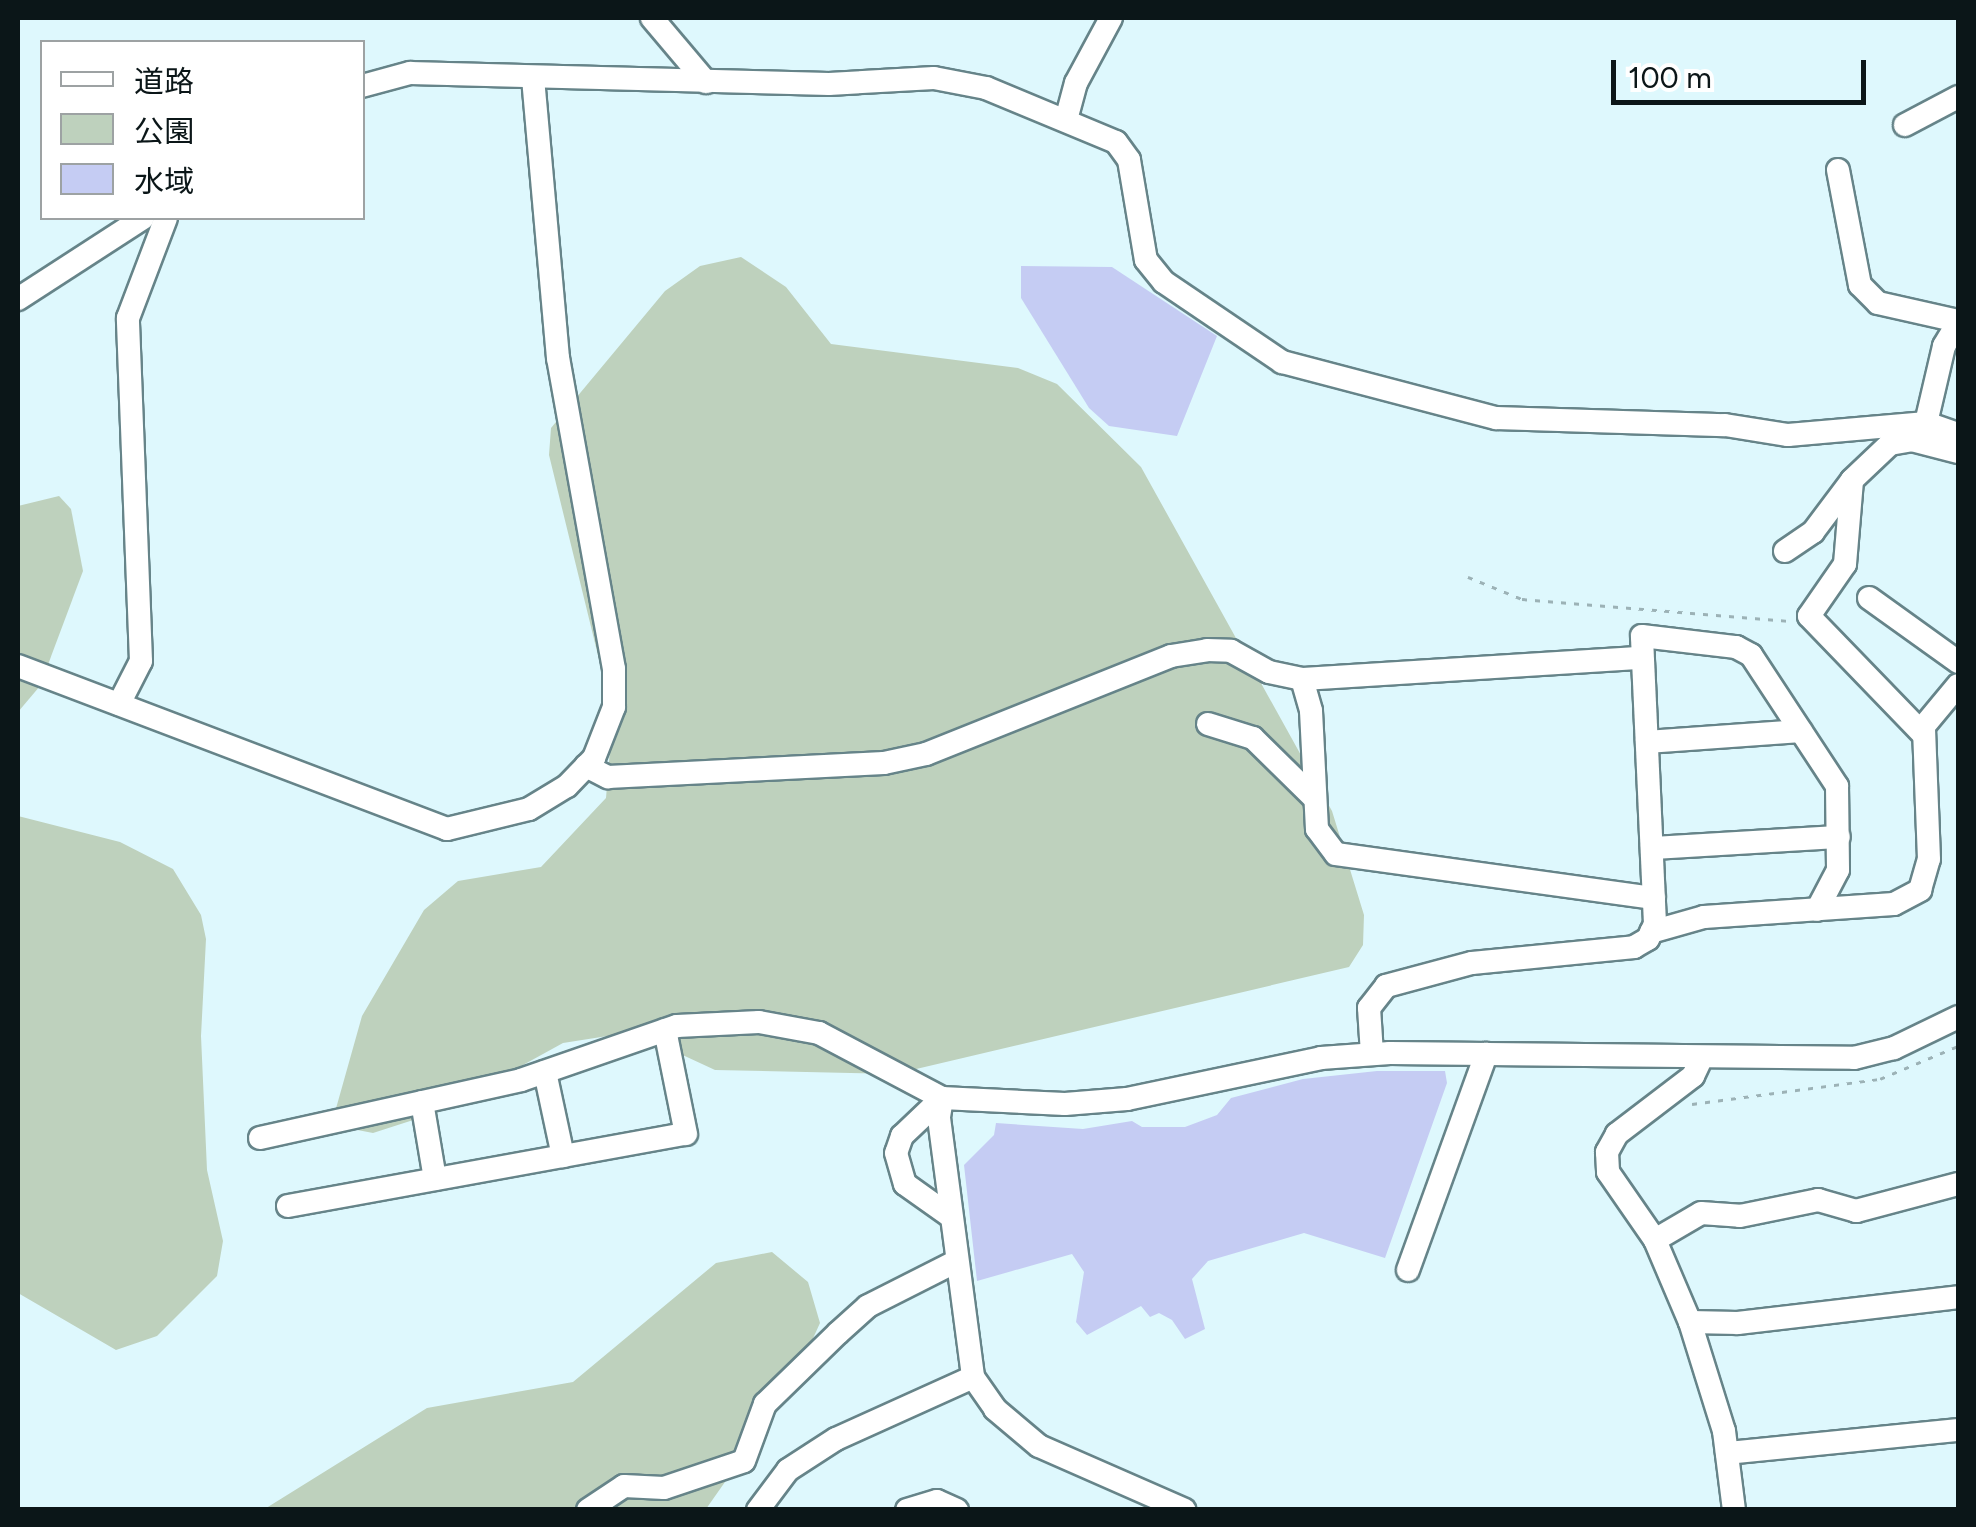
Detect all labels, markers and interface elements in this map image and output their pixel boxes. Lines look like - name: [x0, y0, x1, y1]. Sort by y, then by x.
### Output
- legend: [40, 40, 365, 220]
- scale bar: [1616, 40, 1871, 102]
- text: 100 m: [1628, 59, 1712, 96]
- text: 道路: [134, 63, 194, 100]
- text: 公園: [134, 113, 194, 150]
- text: 水域: [134, 163, 194, 200]

